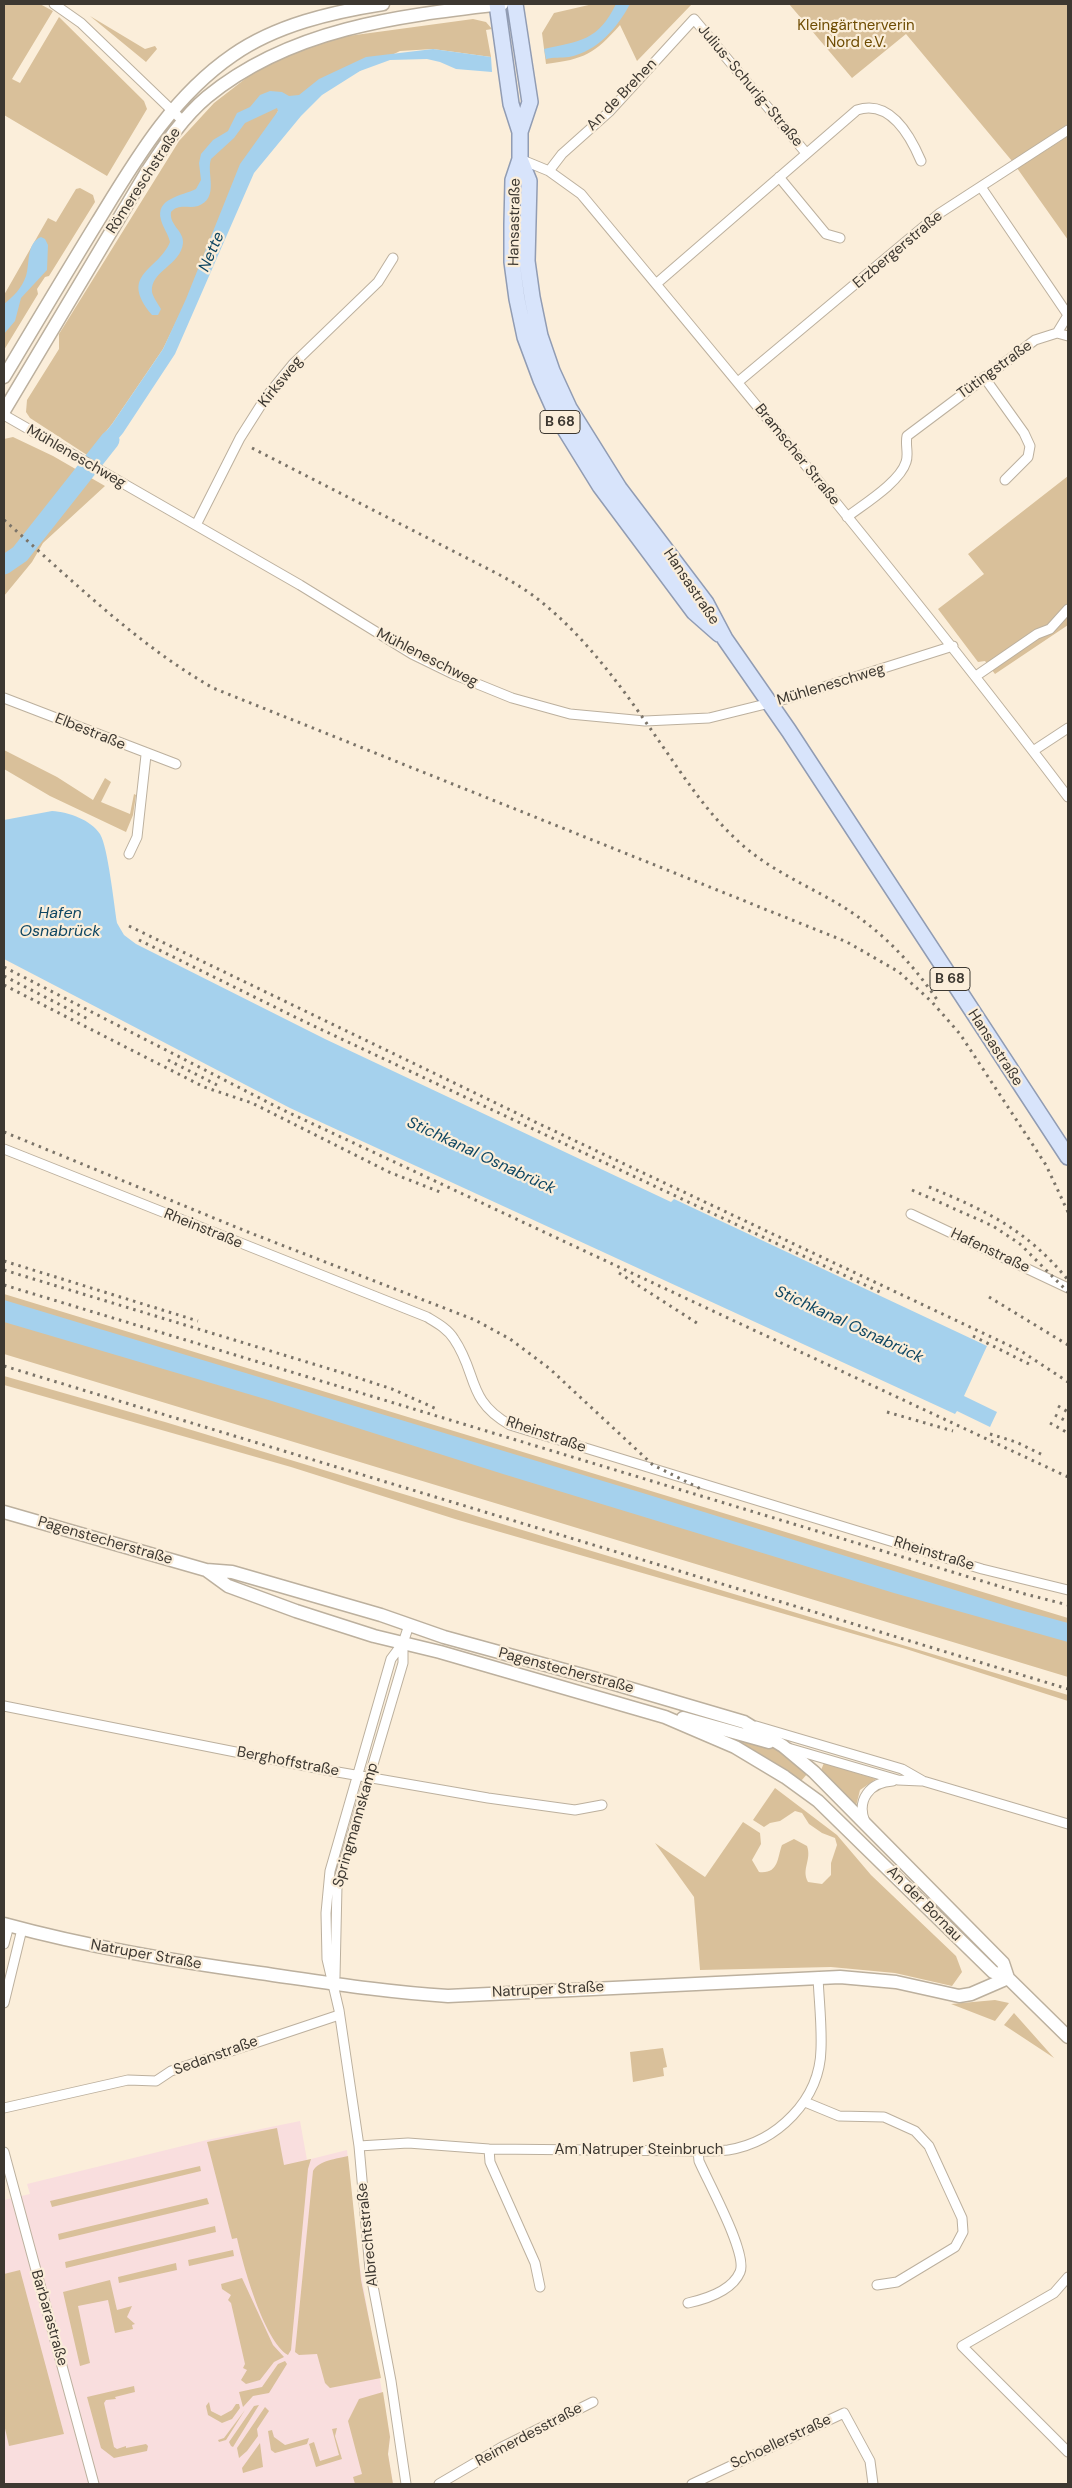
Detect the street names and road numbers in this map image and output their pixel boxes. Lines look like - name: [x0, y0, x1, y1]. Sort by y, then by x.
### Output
- street label: Julius-Schurig-Straße: [694, 21, 806, 151]
- street label: An de Brehen: [583, 55, 661, 135]
- street label: Römereschstraße: [103, 125, 185, 237]
- street label: Hansastraße: [505, 178, 525, 266]
- street label: Erzbergerstraße: [850, 207, 946, 293]
- street label: Tütingstraße: [954, 337, 1036, 403]
- street label: Kirksweg: [255, 353, 307, 411]
- street label: Bramscher Straße: [751, 401, 843, 509]
- road number: B 68: [540, 411, 580, 434]
- street label: Mühleneschweg: [23, 421, 129, 493]
- street label: Hansastraße: [659, 546, 723, 628]
- street label: Mühleneschweg: [373, 625, 481, 691]
- street label: Mühleneschweg: [775, 660, 887, 710]
- street label: Elbestraße: [52, 710, 128, 754]
- road number: B 68: [930, 968, 970, 991]
- street label: Hansastraße: [964, 1006, 1026, 1090]
- street label: Rheinstraße: [161, 1205, 245, 1253]
- street label: Hafenstraße: [948, 1225, 1032, 1277]
- street label: Rheinstraße: [504, 1413, 588, 1457]
- street label: Pagenstecherstraße: [36, 1513, 174, 1569]
- street label: Rheinstraße: [892, 1533, 976, 1575]
- street label: Pagenstecherstraße: [496, 1644, 636, 1698]
- street label: Berghoffstraße: [235, 1743, 341, 1781]
- street label: Springmannskamp: [330, 1761, 382, 1889]
- street label: An der Bornau: [883, 1863, 965, 1945]
- street label: Natruper Straße: [89, 1936, 203, 1974]
- street label: Natruper Straße: [491, 1978, 605, 2002]
- street label: Sedanstraße: [171, 2032, 261, 2080]
- street label: Am Natruper Steinbruch: [555, 2141, 723, 2159]
- street label: Albrechtstraße: [354, 2182, 382, 2288]
- street label: Barbarastraße: [27, 2268, 71, 2368]
- street label: Reimerdesstraße: [473, 2399, 585, 2471]
- street label: Schoellerstraße: [728, 2411, 834, 2473]

